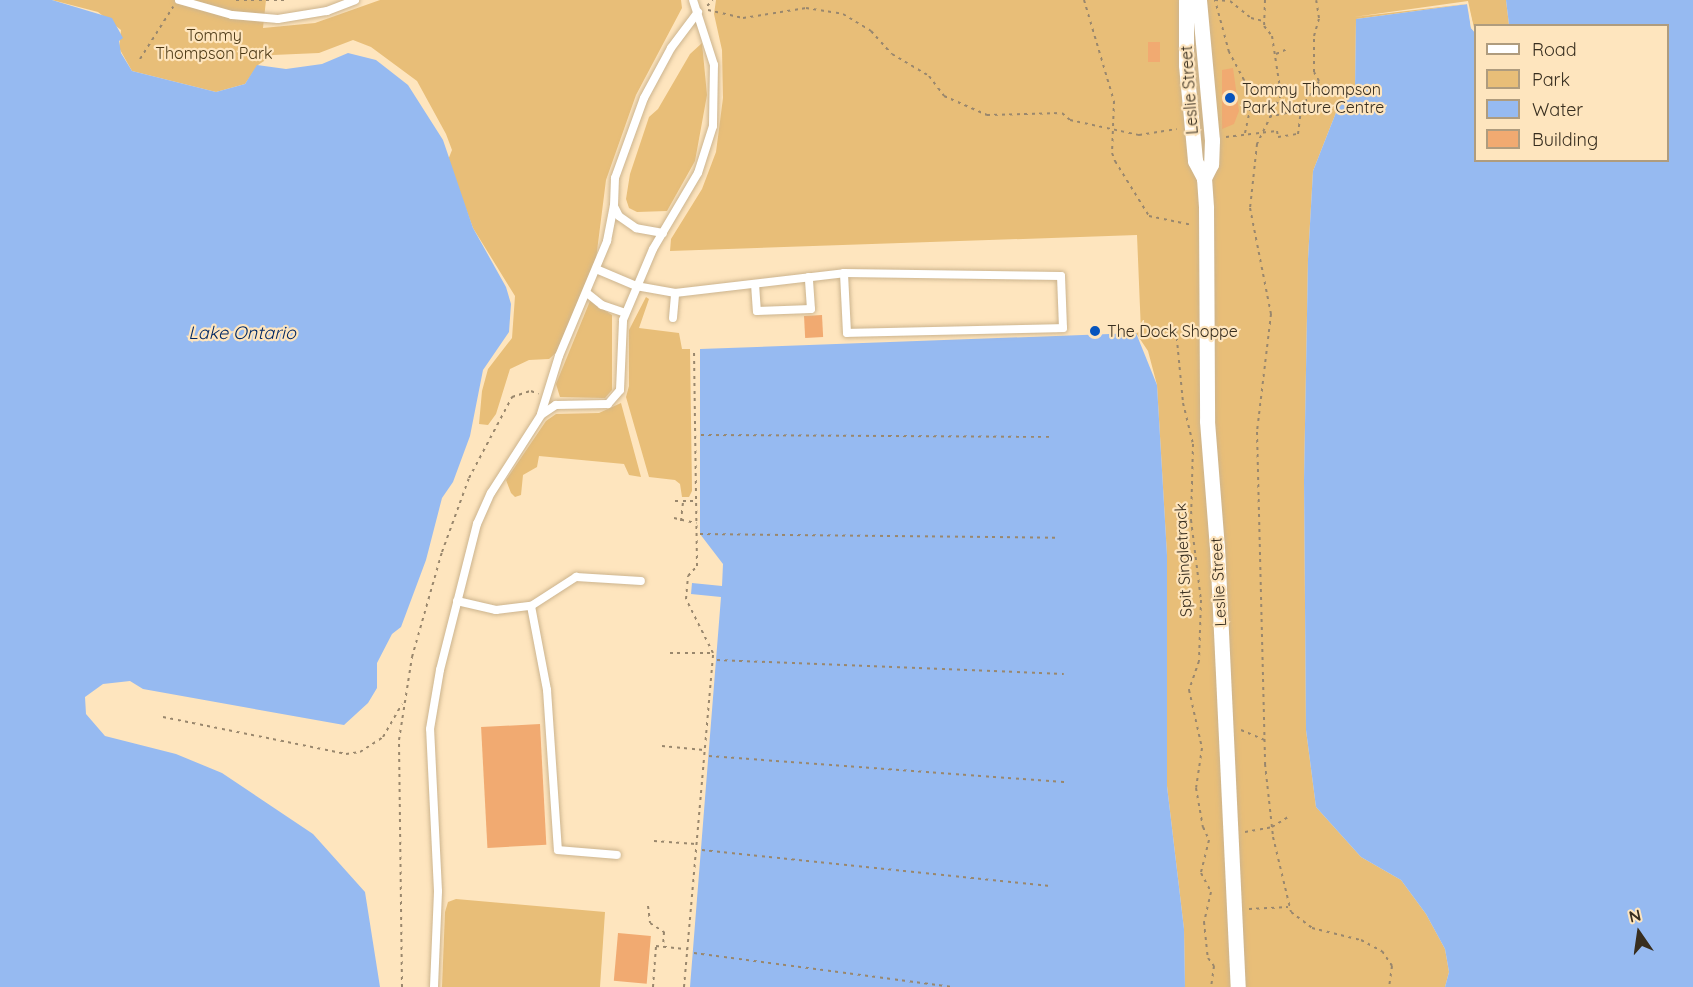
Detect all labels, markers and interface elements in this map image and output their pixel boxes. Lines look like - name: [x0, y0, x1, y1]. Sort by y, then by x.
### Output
- legend: [1474, 24, 1669, 162]
- park label: Tommy Thompson Park: [155, 25, 273, 63]
- text: Road: [1532, 38, 1577, 61]
- street label: Leslie Street: [1176, 45, 1202, 135]
- text: Park: [1532, 68, 1570, 91]
- place label: Tommy Thompson Park Nature Centre: [1242, 79, 1384, 117]
- marker: Tommy Thompson Park Nature Centre: [1223, 91, 1237, 105]
- text: Water: [1532, 98, 1583, 121]
- text: Building: [1532, 128, 1598, 151]
- place label: The Dock Shoppe: [1107, 321, 1238, 341]
- water label: Lake Ontario: [188, 322, 296, 344]
- marker: The Dock Shoppe: [1088, 324, 1102, 338]
- street label: Spit Singletrack: [1170, 503, 1196, 617]
- street label: Leslie Street: [1206, 537, 1230, 627]
- north arrow: [1609, 903, 1669, 963]
- text: N: [1627, 904, 1643, 927]

